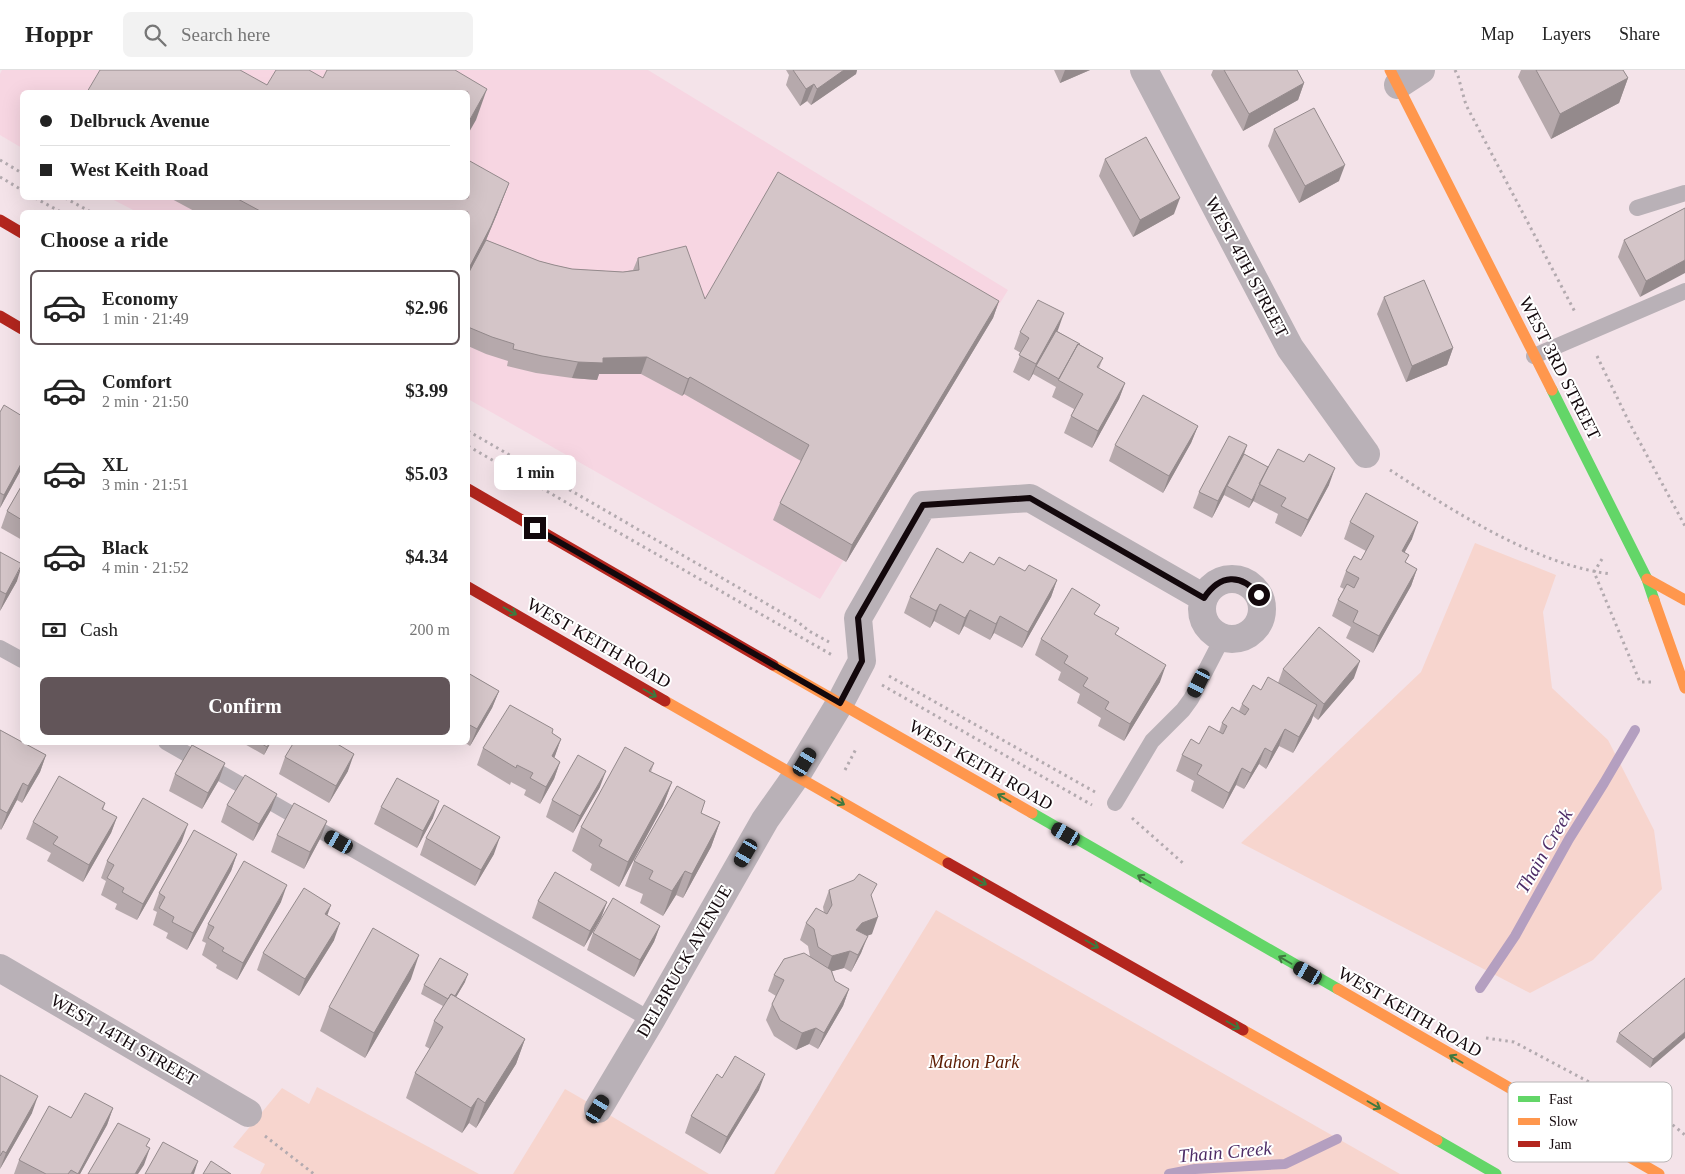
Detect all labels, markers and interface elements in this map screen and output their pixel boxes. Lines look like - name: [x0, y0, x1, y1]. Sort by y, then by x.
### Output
- search box: [123, 12, 473, 57]
- text: Hoppr: [25, 21, 93, 47]
- icon: search: [141, 21, 169, 49]
- text: Search here: [181, 24, 270, 45]
- text: Map: [1481, 24, 1514, 44]
- text: Layers: [1542, 24, 1591, 44]
- text: Share: [1619, 24, 1660, 44]
- text: Delbruck Avenue: [70, 110, 210, 131]
- text: West Keith Road: [70, 159, 208, 180]
- street label: WEST 4TH STREET: [1201, 193, 1293, 341]
- text: Choose a ride: [40, 227, 168, 252]
- icon: car: [42, 285, 87, 330]
- text: Economy: [102, 288, 178, 309]
- street label: WEST 3RD STREET: [1515, 293, 1605, 443]
- text: $2.96: [405, 297, 448, 318]
- text: 1 min · 21:49: [102, 310, 189, 327]
- icon: car: [42, 368, 87, 413]
- text: Comfort: [102, 371, 172, 392]
- text: $3.99: [405, 380, 448, 401]
- text: 2 min · 21:50: [102, 393, 189, 410]
- icon: car: [42, 451, 87, 496]
- text: XL: [102, 454, 128, 475]
- callout: 1 min: [494, 456, 576, 490]
- text: $5.03: [405, 463, 448, 484]
- text: 1 min: [516, 464, 554, 481]
- text: 3 min · 21:51: [102, 476, 189, 493]
- route end: [524, 517, 546, 539]
- icon: car: [42, 534, 87, 579]
- text: Black: [102, 537, 148, 558]
- text: $4.34: [405, 546, 448, 567]
- text: 4 min · 21:52: [102, 559, 189, 576]
- route start: [1248, 584, 1270, 606]
- street label: WEST KEITH ROAD: [524, 594, 674, 692]
- one-way arrow: [502, 607, 516, 617]
- icon: cash: [40, 616, 68, 644]
- text: Cash: [80, 619, 118, 640]
- text: 200 m: [410, 621, 450, 638]
- car: [1185, 666, 1212, 700]
- button: Confirm: [40, 677, 450, 735]
- one-way arrow: [643, 688, 657, 698]
- street label: WEST KEITH ROAD: [906, 716, 1056, 814]
- car: [790, 745, 819, 779]
- one-way arrow: [996, 793, 1011, 803]
- one-way arrow: [831, 796, 845, 806]
- water label: Thain Creek: [1511, 805, 1577, 897]
- car: [1049, 820, 1082, 848]
- car: [322, 828, 355, 856]
- car: [732, 836, 759, 870]
- one-way arrow: [1137, 874, 1152, 884]
- one-way arrow: [972, 876, 986, 886]
- street label: DELBRUCK AVENUE: [632, 881, 736, 1041]
- one-way arrow: [1084, 940, 1098, 950]
- one-way arrow: [1279, 955, 1293, 965]
- car: [1291, 959, 1324, 987]
- street label: WEST KEITH ROAD: [1335, 963, 1485, 1061]
- street label: WEST 14TH STREET: [47, 990, 201, 1090]
- one-way arrow: [1225, 1020, 1240, 1030]
- park label: Mahon Park: [928, 1052, 1020, 1072]
- one-way arrow: [1450, 1053, 1464, 1063]
- legend: [1508, 1082, 1672, 1162]
- car: [583, 1092, 612, 1126]
- text: Fast: [1549, 1092, 1572, 1107]
- one-way arrow: [1367, 1100, 1382, 1110]
- text: Slow: [1549, 1114, 1579, 1129]
- water label: Thain Creek: [1177, 1137, 1273, 1167]
- text: Jam: [1549, 1137, 1572, 1152]

